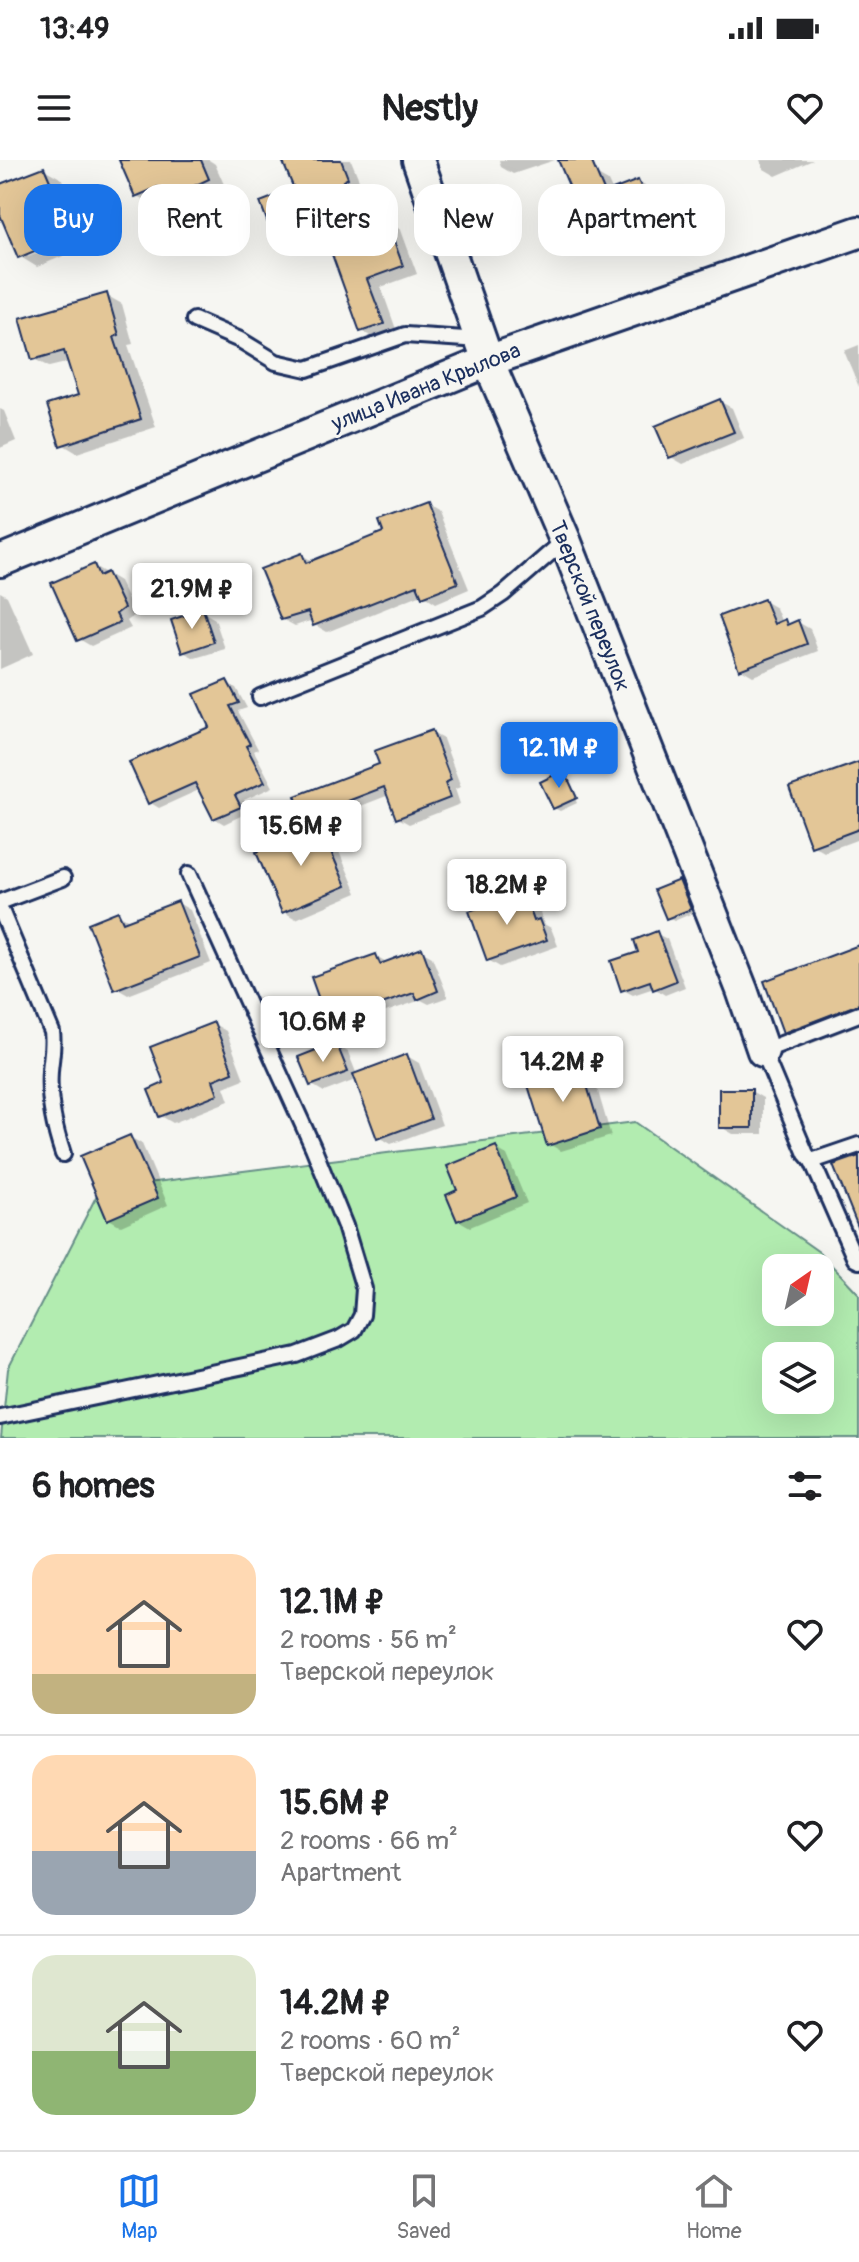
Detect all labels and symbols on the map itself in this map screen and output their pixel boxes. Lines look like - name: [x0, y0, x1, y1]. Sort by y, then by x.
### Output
- street label: улица Ивана Крылова: [326, 336, 525, 438]
- street label: Тверской переулок: [543, 517, 637, 695]
- pin: 21.9M ₽: [118, 563, 266, 631]
- pin: 12.1M ₽: [485, 722, 633, 790]
- pin: 15.6M ₽: [227, 800, 375, 868]
- pin: 18.2M ₽: [433, 859, 581, 927]
- pin: 10.6M ₽: [249, 996, 397, 1064]
- pin: 14.2M ₽: [489, 1036, 637, 1104]
- north arrow: [762, 1254, 834, 1326]

